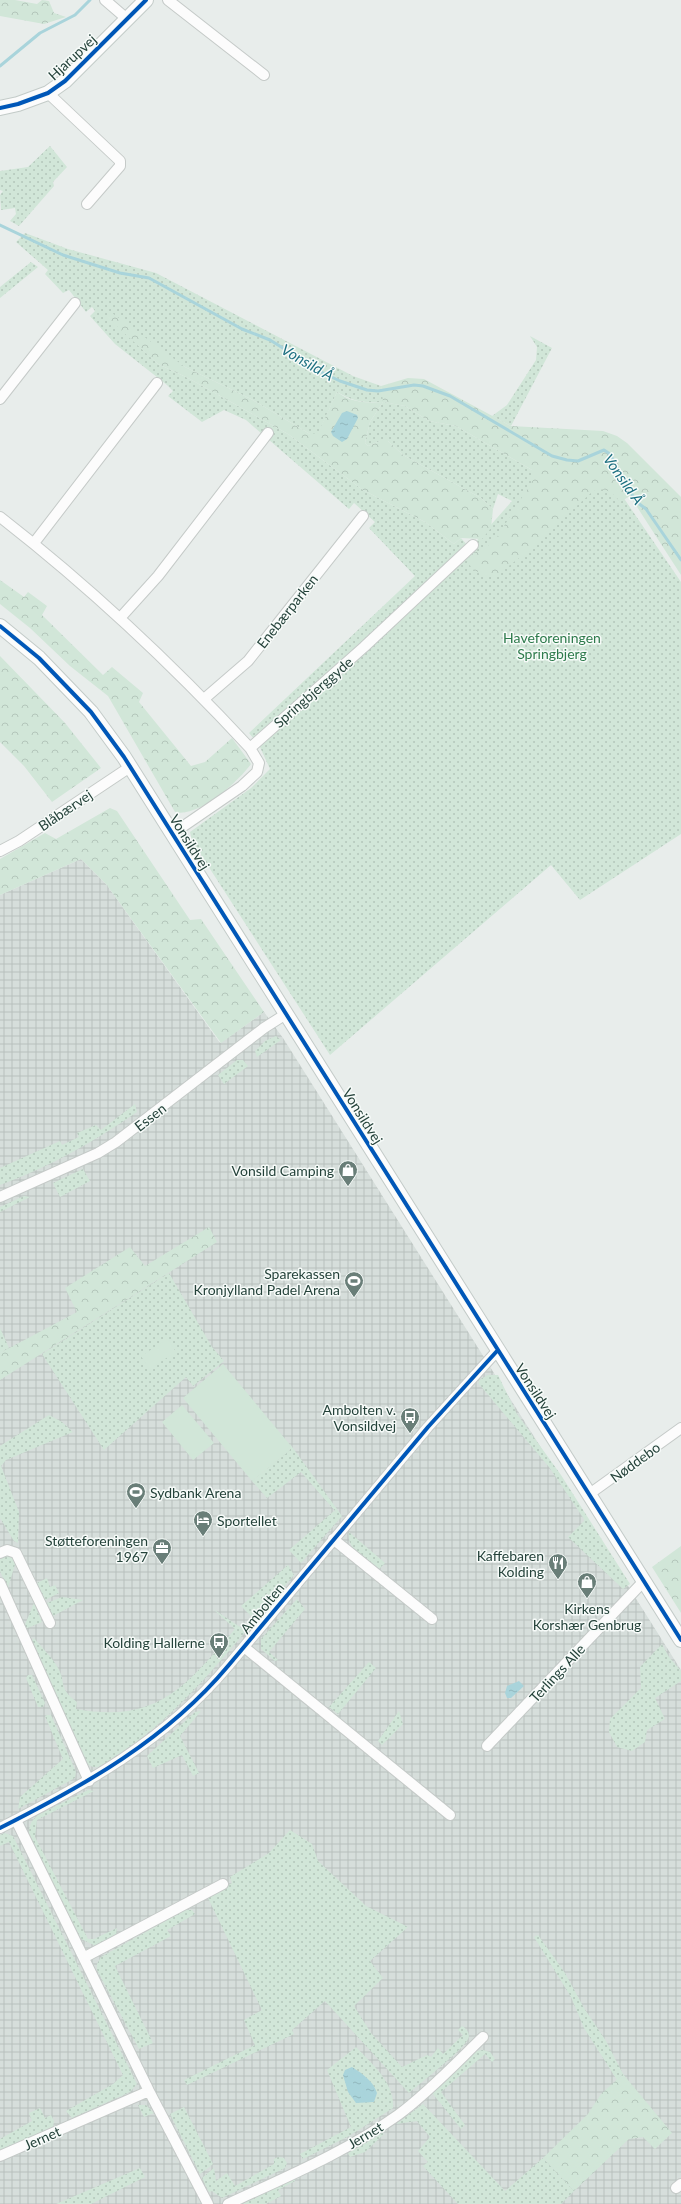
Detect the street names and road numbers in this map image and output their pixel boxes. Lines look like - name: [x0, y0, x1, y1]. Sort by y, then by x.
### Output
- street label: Hjarupvej: [45, 31, 99, 83]
- street label: Enebærparken: [253, 571, 321, 651]
- street label: Springbjerggyde: [270, 653, 356, 731]
- street label: Blåbærvej: [35, 786, 95, 834]
- street label: Vonsildvej: [166, 811, 214, 873]
- street label: Vonsildvej: [339, 1085, 387, 1147]
- street label: Essen: [131, 1099, 169, 1135]
- street label: Vonsildvej: [512, 1360, 560, 1422]
- street label: Nøddebo: [607, 1438, 663, 1486]
- street label: Ambolten: [236, 1579, 288, 1637]
- street label: Terlings Alle: [526, 1640, 588, 1706]
- street label: Jernet: [344, 2118, 386, 2152]
- street label: Jernet: [21, 2122, 63, 2154]

